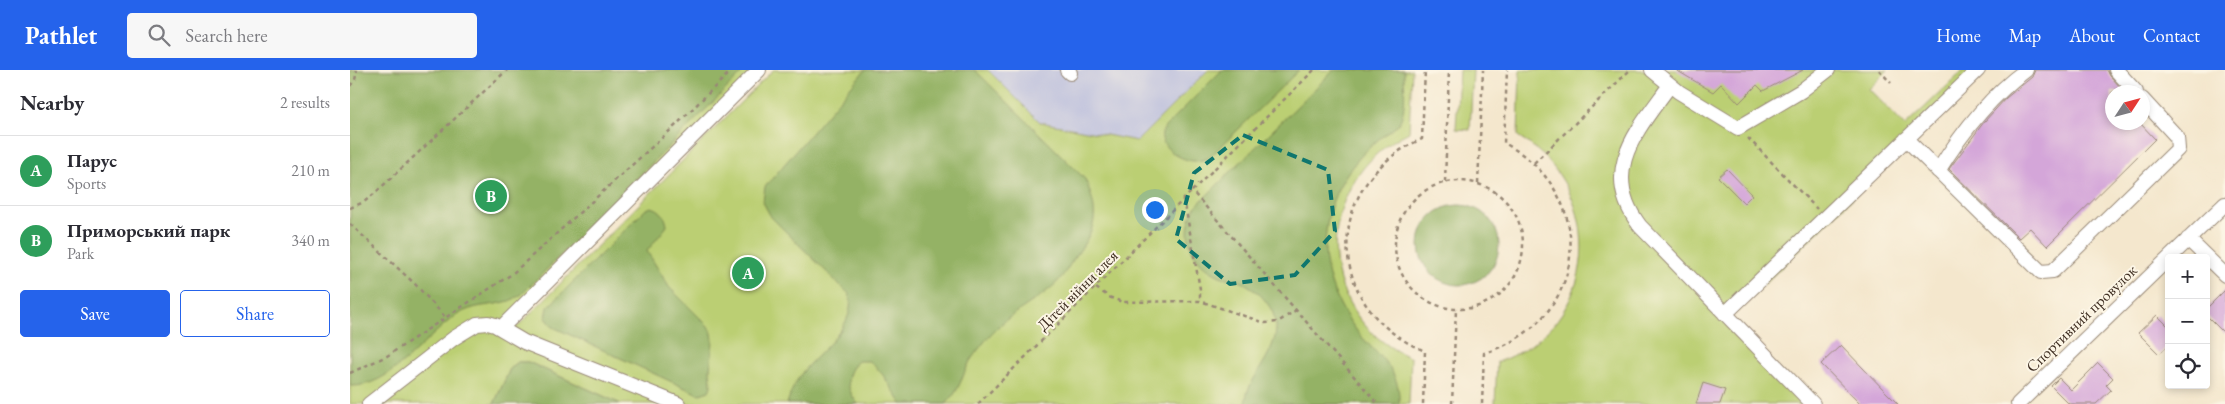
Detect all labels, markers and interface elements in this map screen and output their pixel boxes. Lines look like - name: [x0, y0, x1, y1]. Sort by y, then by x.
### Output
- search box: [127, 13, 477, 58]
- text: Pathlet: [25, 20, 97, 51]
- icon: search: [145, 21, 173, 49]
- text: Search here: [185, 23, 268, 48]
- text: Home: [1936, 24, 1981, 47]
- text: Map: [2009, 24, 2041, 47]
- text: About: [2069, 24, 2115, 47]
- text: Contact: [2143, 24, 2200, 47]
- north arrow: [2105, 85, 2150, 130]
- text: Nearby: [20, 89, 84, 116]
- text: 2 results: [280, 92, 330, 113]
- text: Парус: [67, 148, 117, 173]
- text: A: [30, 160, 42, 181]
- text: 210 m: [291, 160, 330, 181]
- text: Sports: [67, 173, 106, 194]
- pin: B: [475, 177, 507, 215]
- your location: [1142, 197, 1168, 223]
- text: Приморський парк: [67, 218, 230, 243]
- text: B: [31, 230, 41, 251]
- text: 340 m: [291, 230, 330, 251]
- text: Park: [67, 243, 94, 264]
- street label: Дітей війни алея: [1032, 245, 1122, 335]
- pin: A: [732, 254, 764, 292]
- map controls: [2165, 254, 2210, 389]
- button: +: [2165, 254, 2210, 299]
- street label: Спортивний провулок: [2021, 260, 2142, 377]
- button: Save: [20, 290, 170, 337]
- button: Share: [180, 290, 330, 337]
- button: −: [2165, 299, 2210, 344]
- button: locate: [2165, 344, 2210, 389]

